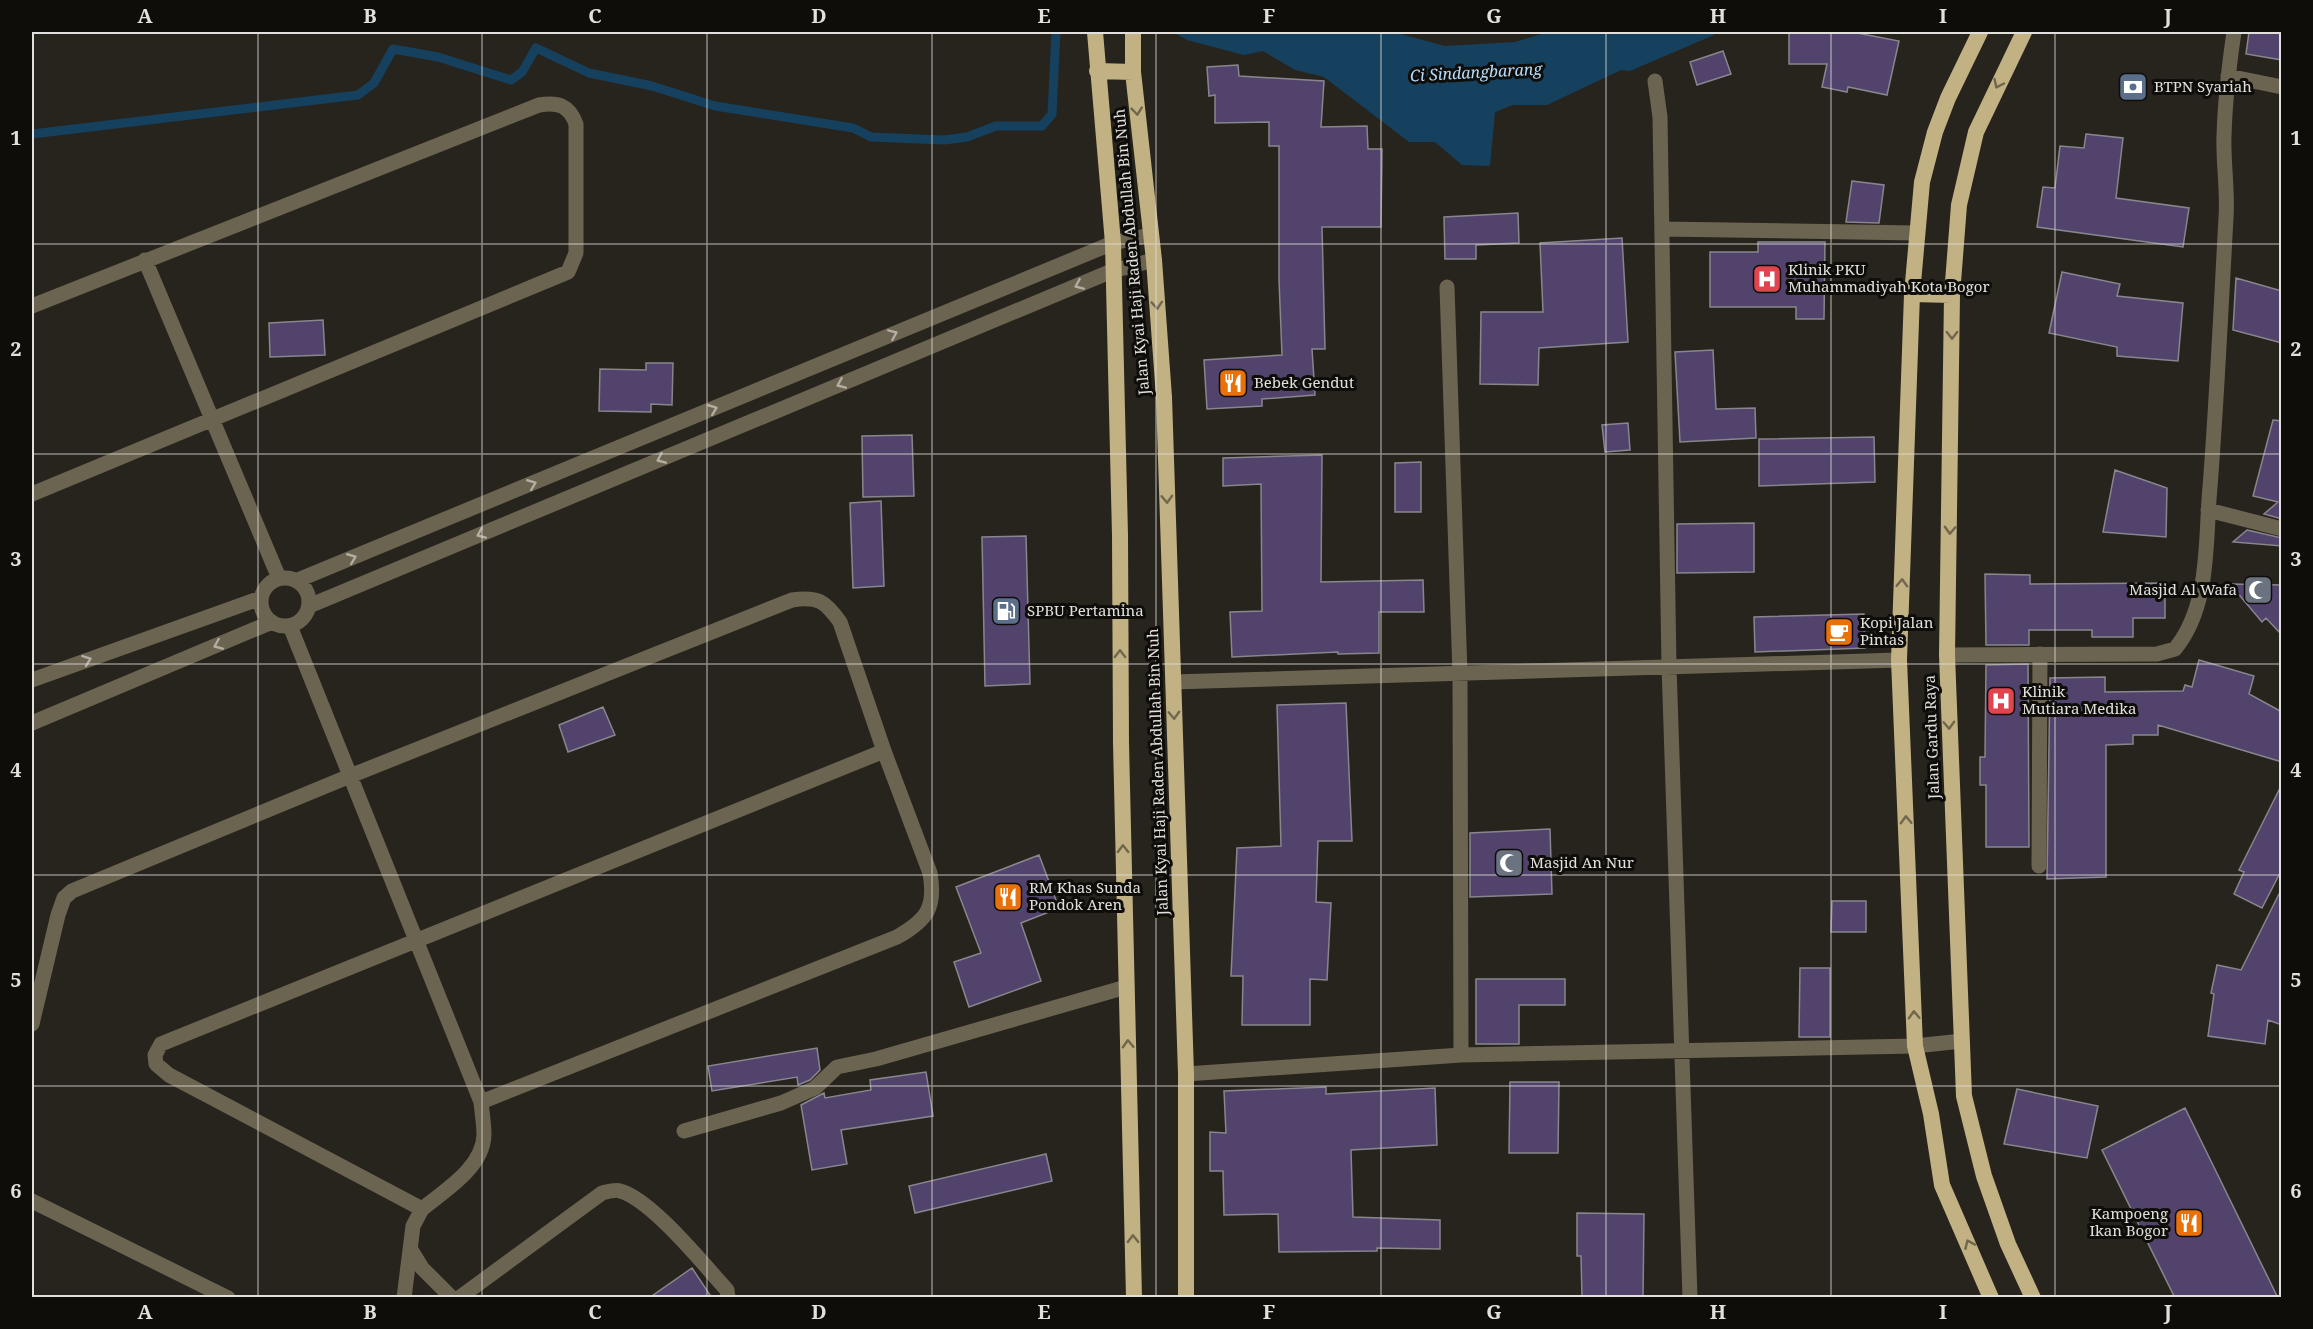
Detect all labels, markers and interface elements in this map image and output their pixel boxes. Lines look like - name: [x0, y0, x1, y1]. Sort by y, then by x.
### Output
- text: A: [137, 2, 153, 29]
- text: B: [363, 2, 377, 29]
- text: C: [588, 2, 602, 29]
- text: D: [811, 2, 827, 29]
- text: E: [1037, 2, 1051, 29]
- text: F: [1263, 2, 1275, 29]
- text: G: [1486, 2, 1502, 29]
- text: H: [1710, 2, 1726, 29]
- text: I: [1939, 2, 1947, 29]
- text: J: [2163, 2, 2172, 29]
- water label: Ci Sindangbarang: [1409, 57, 1544, 86]
- bank icon: BTPN Syariah: [2117, 71, 2149, 103]
- place label: BTPN Syariah: [2154, 76, 2252, 96]
- one-way arrow: [1994, 78, 2006, 89]
- one-way arrow: [1130, 106, 1143, 115]
- street label: Jalan Kyai Haji Raden Abdullah Bin Nuh: [1108, 108, 1154, 397]
- text: 1: [10, 124, 22, 151]
- text: 1: [2290, 124, 2302, 151]
- place label: Klinik PKU Muhammadiyah Kota Bogor: [1788, 259, 1989, 296]
- hospital icon: Klinik PKU Muhammadiyah Kota Bogor: [1751, 263, 1783, 295]
- one-way arrow: [1074, 278, 1085, 290]
- one-way arrow: [1151, 300, 1164, 309]
- one-way arrow: [886, 330, 897, 342]
- one-way arrow: [1946, 331, 1958, 340]
- text: 2: [10, 335, 22, 362]
- text: 2: [2290, 335, 2302, 362]
- restaurant icon: Bebek Gendut: [1217, 367, 1249, 399]
- place label: Bebek Gendut: [1254, 372, 1354, 392]
- one-way arrow: [836, 377, 847, 389]
- one-way arrow: [706, 404, 717, 416]
- one-way arrow: [656, 452, 667, 464]
- one-way arrow: [526, 479, 537, 491]
- one-way arrow: [1161, 495, 1174, 504]
- one-way arrow: [1944, 525, 1956, 534]
- one-way arrow: [476, 527, 487, 539]
- text: 3: [10, 545, 22, 572]
- text: 3: [2290, 545, 2302, 572]
- one-way arrow: [346, 553, 357, 565]
- mosque icon: Masjid Al Wafa: [2242, 574, 2274, 606]
- one-way arrow: [1896, 579, 1908, 588]
- place label: Masjid Al Wafa: [2129, 579, 2237, 599]
- fuel station icon: SPBU Pertamina: [990, 595, 1022, 627]
- place label: SPBU Pertamina: [1027, 600, 1144, 620]
- place label: Kopi Jalan Pintas: [1860, 612, 1934, 649]
- cafe icon: Kopi Jalan Pintas: [1823, 616, 1855, 648]
- street label: Jalan Kyai Haji Raden Abdullah Bin Nuh: [1142, 628, 1172, 917]
- one-way arrow: [213, 638, 224, 650]
- one-way arrow: [1114, 650, 1126, 659]
- one-way arrow: [81, 655, 91, 668]
- street label: Jalan Gardu Raya: [1919, 675, 1943, 800]
- place label: Klinik Mutiara Medika: [2022, 681, 2137, 718]
- hospital icon: Klinik Mutiara Medika: [1985, 685, 2017, 717]
- one-way arrow: [1168, 711, 1180, 720]
- one-way arrow: [1943, 720, 1956, 729]
- text: 4: [10, 756, 22, 783]
- text: 4: [2290, 756, 2302, 783]
- one-way arrow: [1900, 816, 1912, 825]
- one-way arrow: [1117, 845, 1129, 854]
- mosque icon: Masjid An Nur: [1493, 847, 1525, 879]
- place label: Masjid An Nur: [1530, 852, 1634, 872]
- place label: RM Khas Sunda Pondok Aren: [1029, 877, 1141, 914]
- restaurant icon: RM Khas Sunda Pondok Aren: [992, 881, 1024, 913]
- text: 5: [10, 966, 22, 993]
- text: 5: [2290, 966, 2302, 993]
- one-way arrow: [1908, 1011, 1921, 1020]
- one-way arrow: [1122, 1040, 1134, 1049]
- text: 6: [10, 1177, 22, 1204]
- text: 6: [2290, 1177, 2302, 1204]
- place label: Kampoeng Ikan Bogor: [2089, 1203, 2168, 1240]
- restaurant icon: Kampoeng Ikan Bogor: [2173, 1207, 2205, 1239]
- one-way arrow: [1127, 1235, 1139, 1244]
- one-way arrow: [1964, 1239, 1976, 1250]
- text: A: [137, 1298, 153, 1325]
- text: B: [363, 1298, 377, 1325]
- text: C: [588, 1298, 602, 1325]
- text: D: [811, 1298, 827, 1325]
- text: E: [1037, 1298, 1051, 1325]
- text: F: [1263, 1298, 1275, 1325]
- text: G: [1486, 1298, 1502, 1325]
- text: H: [1710, 1298, 1726, 1325]
- text: I: [1939, 1298, 1947, 1325]
- text: J: [2163, 1298, 2172, 1325]

